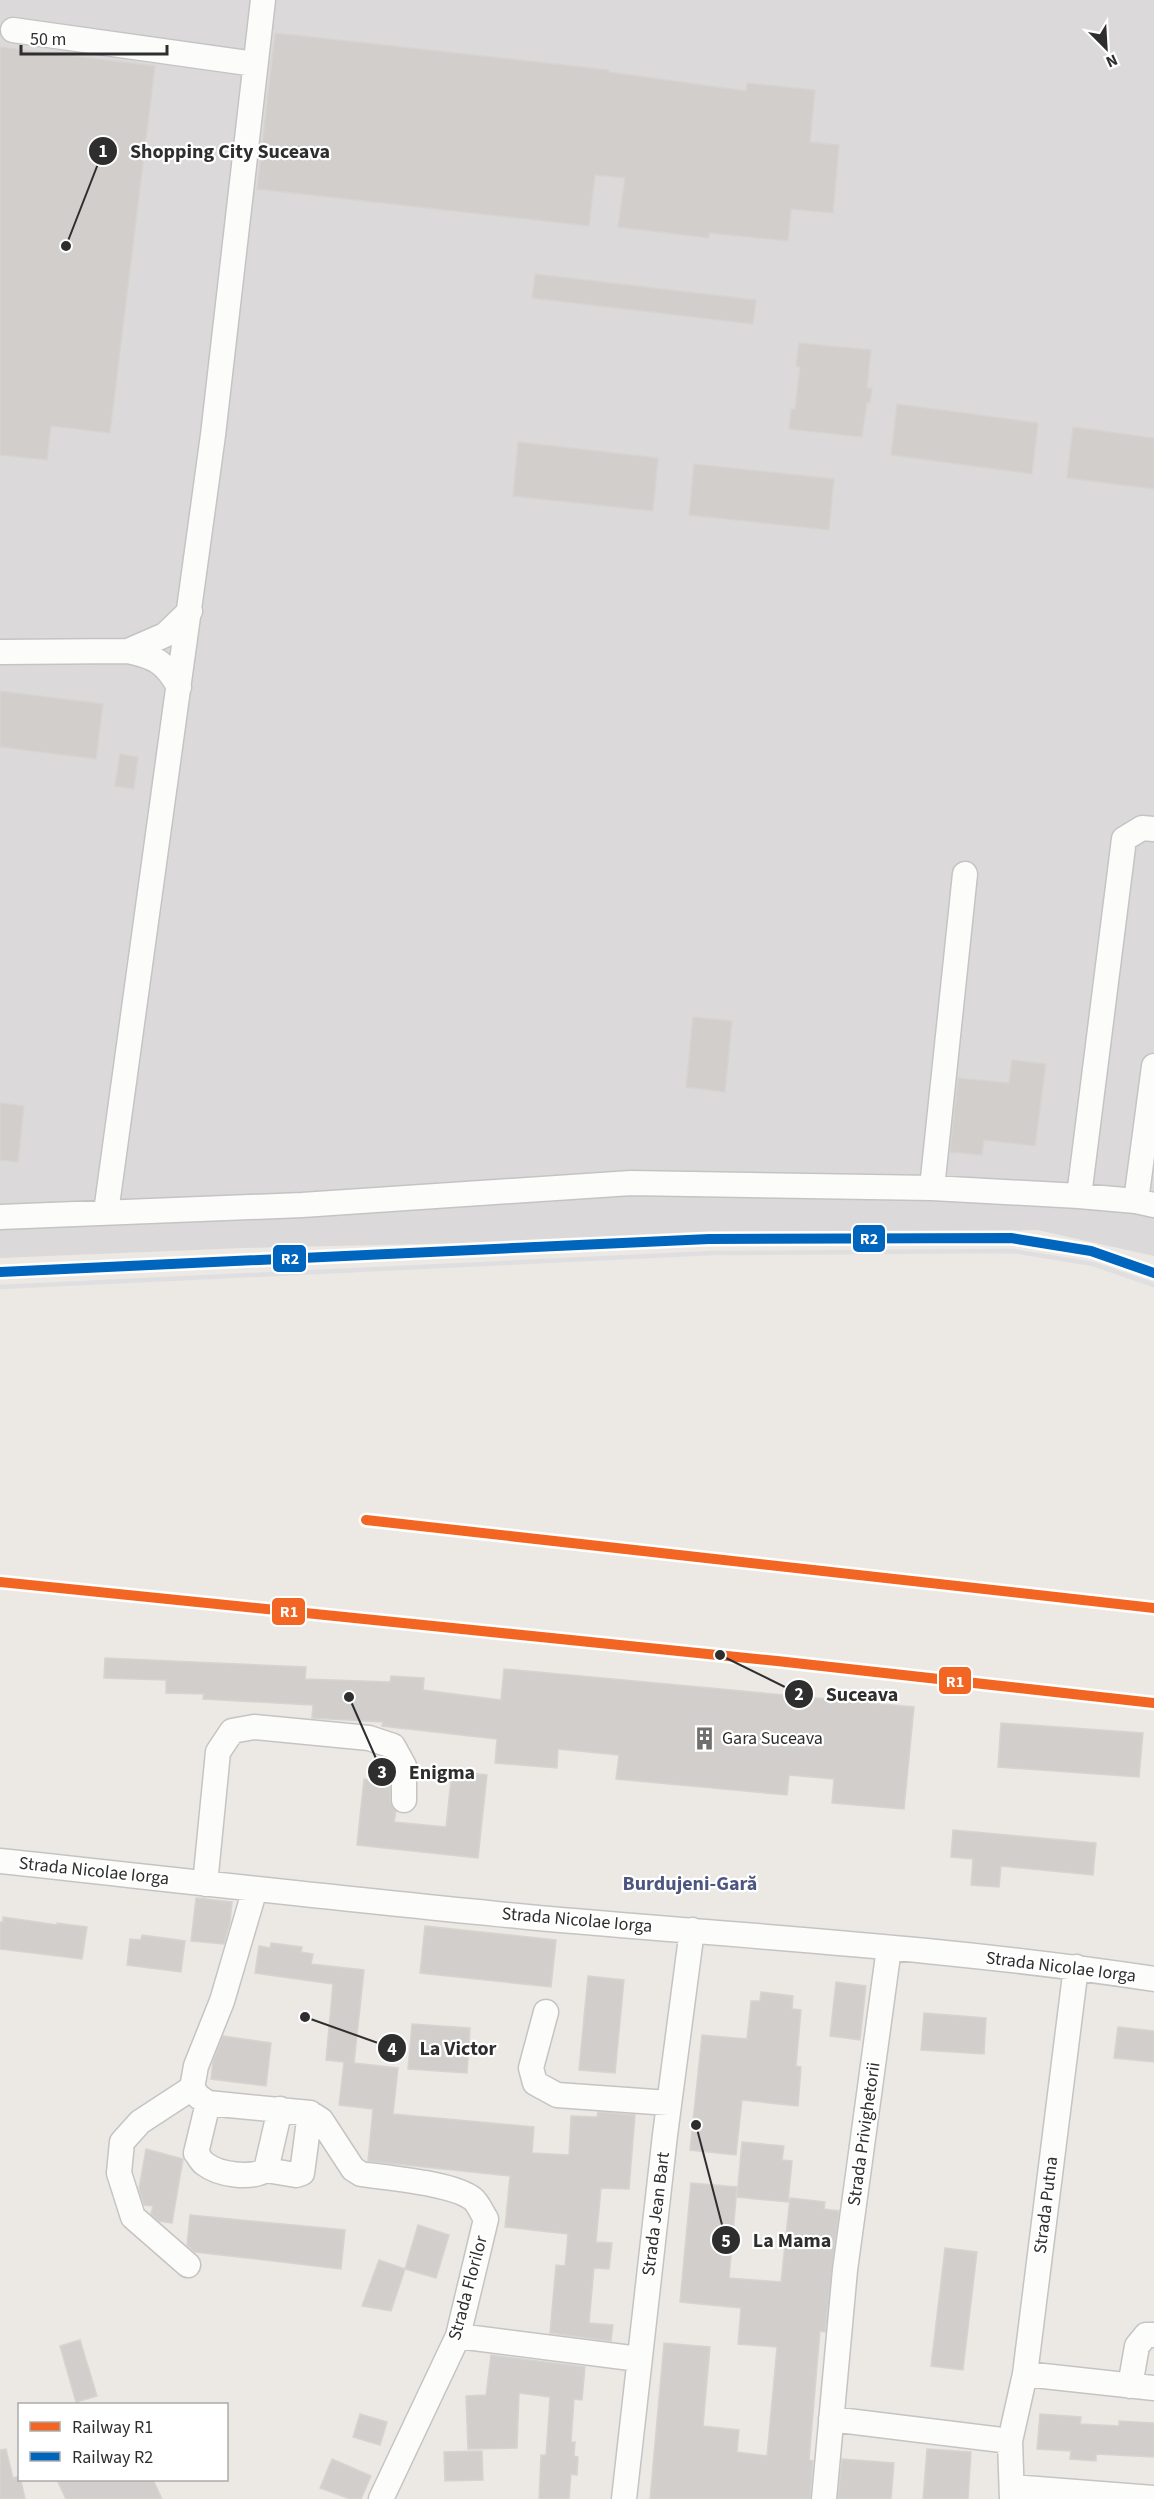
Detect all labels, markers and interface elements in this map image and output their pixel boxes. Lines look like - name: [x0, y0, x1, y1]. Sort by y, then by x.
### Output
- scale bar: [21, 18, 166, 56]
- north arrow: [1076, 18, 1136, 78]
- text: 50 m: [30, 27, 66, 52]
- text: N: [1102, 49, 1121, 73]
- callout: Shopping City Suceava: [88, 132, 342, 170]
- text: Shopping City Suceava: [130, 138, 330, 166]
- text: 1: [98, 139, 108, 164]
- line badge: R2: [852, 1224, 886, 1253]
- text: R2: [860, 1228, 878, 1250]
- line badge: R2: [272, 1244, 307, 1273]
- text: R2: [281, 1248, 299, 1270]
- line badge: R1: [271, 1597, 306, 1626]
- text: R1: [280, 1601, 298, 1623]
- line badge: R1: [938, 1666, 972, 1695]
- text: R1: [946, 1671, 964, 1693]
- callout: Suceava: [784, 1675, 911, 1713]
- text: Suceava: [826, 1681, 898, 1709]
- text: 2: [794, 1682, 804, 1707]
- building icon: Gara Suceava: [691, 1725, 717, 1751]
- place label: Gara Suceava: [722, 1726, 823, 1751]
- callout: Enigma: [367, 1753, 487, 1791]
- text: Enigma: [409, 1759, 475, 1787]
- text: 3: [377, 1760, 387, 1785]
- street label: Strada Nicolae Iorga: [18, 1851, 170, 1891]
- district label: Burdujeni-Gară: [623, 1870, 757, 1898]
- street label: Strada Nicolae Iorga: [501, 1901, 653, 1939]
- street label: Strada Nicolae Iorga: [985, 1945, 1137, 1989]
- callout: La Victor: [377, 2029, 508, 2067]
- text: La Victor: [419, 2035, 497, 2063]
- text: 4: [387, 2037, 397, 2062]
- street label: Strada Privighetorii: [842, 2061, 886, 2207]
- street label: Strada Jean Bart: [636, 2151, 676, 2277]
- street label: Strada Putna: [1028, 2155, 1064, 2255]
- callout: La Mama: [711, 2221, 844, 2259]
- text: La Mama: [753, 2227, 831, 2255]
- text: 5: [721, 2229, 731, 2254]
- street label: Strada Florilor: [442, 2232, 494, 2343]
- legend: [18, 2403, 228, 2481]
- text: Railway R1: [72, 2415, 153, 2440]
- text: Railway R2: [72, 2445, 153, 2470]

